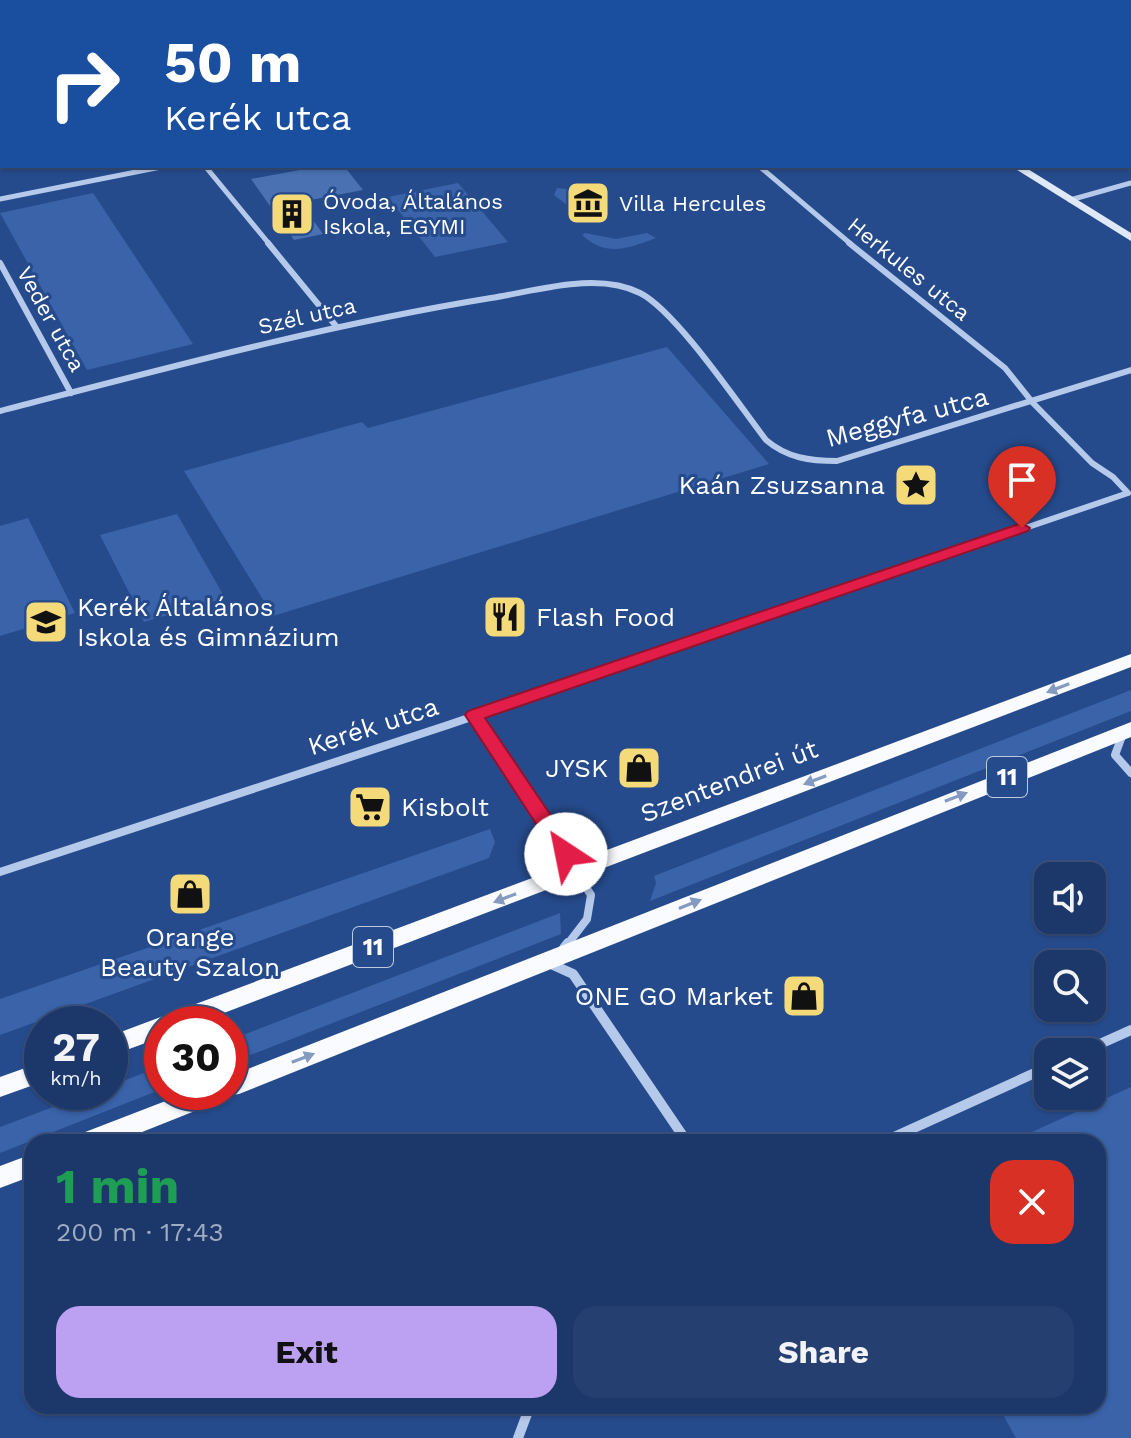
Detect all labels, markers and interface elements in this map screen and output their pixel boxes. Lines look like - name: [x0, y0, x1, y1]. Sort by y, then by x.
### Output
- text: 50 m: [164, 30, 301, 96]
- icon: right: [32, 32, 136, 136]
- text: Kerék utca: [164, 97, 352, 139]
- museum icon: Villa Hercules: [564, 179, 612, 227]
- place label: Óvoda, Általános Iskola, EGYMI: [323, 189, 503, 239]
- building icon: Óvoda, Általános Iskola, EGYMI: [268, 190, 316, 238]
- place label: Villa Hercules: [619, 191, 766, 216]
- street label: Herkules utca: [843, 212, 975, 326]
- street label: Veder utca: [12, 262, 90, 376]
- street label: Szél utca: [256, 293, 358, 339]
- street label: Meggyfa utca: [823, 381, 992, 453]
- pin: [988, 446, 1056, 528]
- icon: arrive: [1000, 458, 1044, 502]
- place icon: Kaán Zsuzsanna: [892, 461, 940, 509]
- place label: Kaán Zsuzsanna: [679, 470, 885, 500]
- place label: Kerék Általános Iskola és Gimnázium: [77, 592, 340, 652]
- restaurant icon: Flash Food: [481, 593, 529, 641]
- school or university icon: Kerék Általános Iskola és Gimnázium: [22, 598, 70, 646]
- place label: Flash Food: [536, 602, 675, 632]
- one-way arrow: [1046, 682, 1070, 695]
- street label: Kerék utca: [304, 691, 442, 761]
- street label: Szentendrei út: [636, 733, 822, 829]
- shop icon: JYSK: [615, 744, 663, 792]
- place label: JYSK: [545, 753, 608, 783]
- road number: 11: [987, 757, 1027, 797]
- one-way arrow: [803, 774, 827, 787]
- supermarket icon: Kisbolt: [346, 783, 394, 831]
- one-way arrow: [944, 790, 968, 803]
- place label: Kisbolt: [401, 792, 489, 822]
- position arrow: [524, 812, 608, 896]
- map controls: [1034, 862, 1106, 1110]
- button: sound: [1034, 862, 1106, 934]
- shop icon: Orange Beauty Szalon: [166, 870, 214, 918]
- one-way arrow: [492, 892, 516, 905]
- one-way arrow: [678, 897, 702, 910]
- place label: Orange Beauty Szalon: [100, 922, 280, 982]
- road number: 11: [353, 927, 393, 967]
- button: search: [1034, 950, 1106, 1022]
- shop icon: ONE GO Market: [780, 972, 828, 1020]
- place label: ONE GO Market: [575, 981, 773, 1011]
- speed limit sign: 30: [144, 1006, 248, 1110]
- text: 27: [52, 1024, 100, 1071]
- button: layers: [1034, 1038, 1106, 1110]
- one-way arrow: [291, 1051, 315, 1064]
- text: km/h: [50, 1066, 102, 1090]
- text: 1 min: [56, 1158, 179, 1215]
- button: close: [990, 1160, 1074, 1244]
- text: 200 m · 17:43: [56, 1217, 224, 1247]
- button: Exit: [56, 1306, 557, 1398]
- button: Share: [573, 1306, 1074, 1398]

